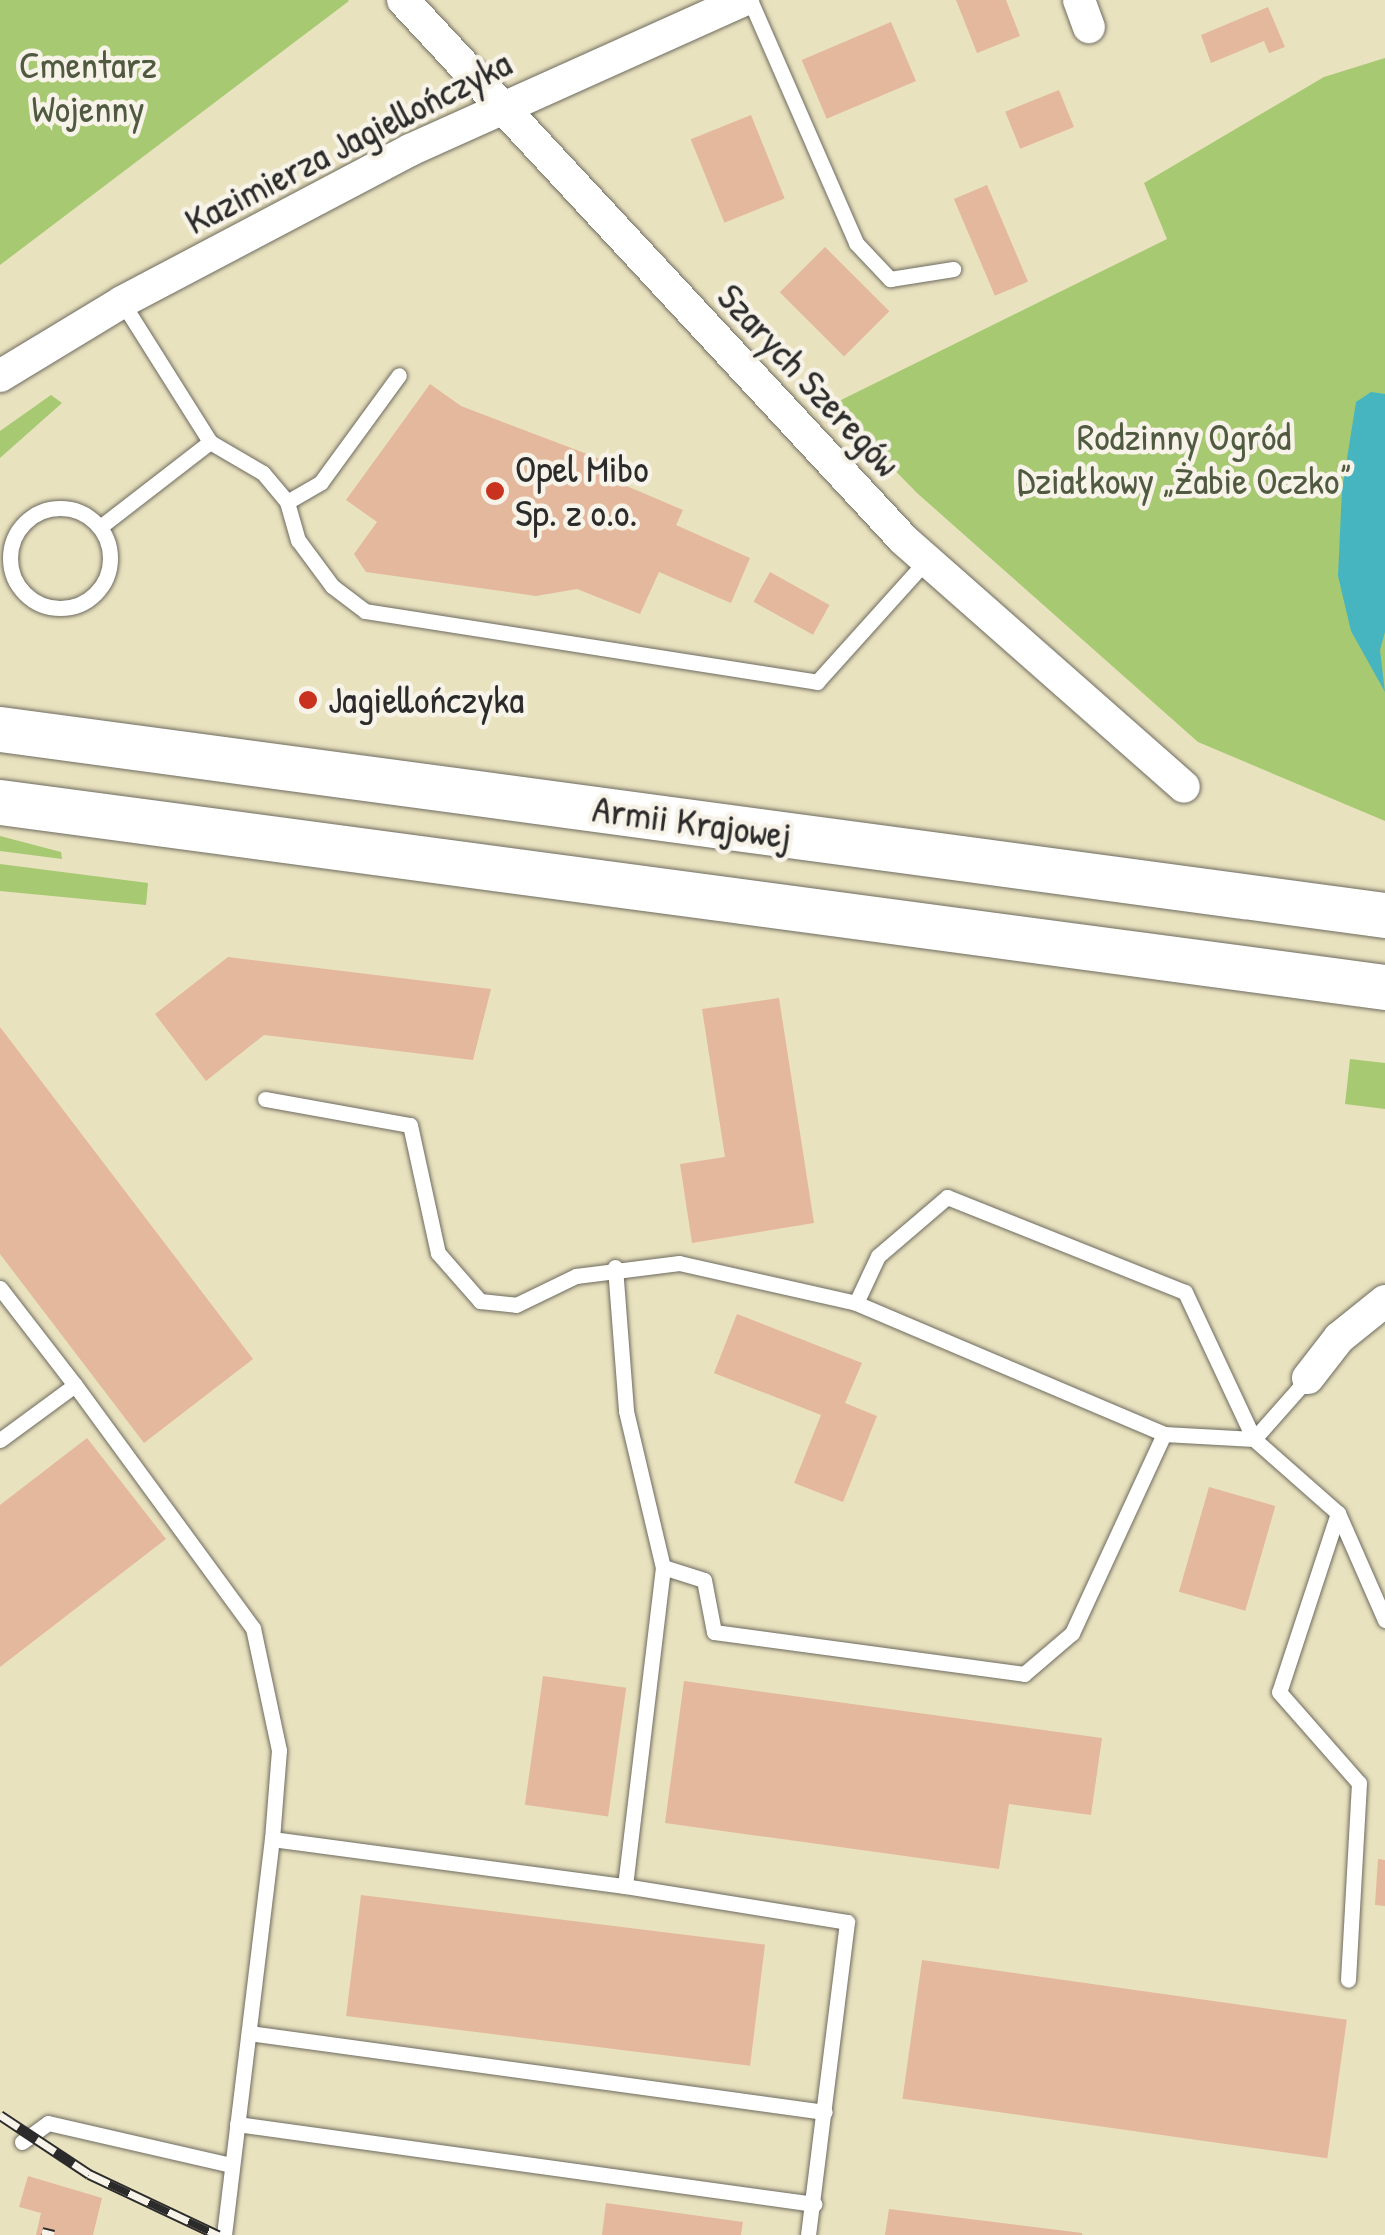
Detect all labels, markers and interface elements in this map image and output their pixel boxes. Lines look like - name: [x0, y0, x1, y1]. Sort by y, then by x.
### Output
- street label: Kazimierza Jagiellończyka: [177, 40, 519, 244]
- park label: Cmentarz Wojenny: [19, 42, 157, 132]
- street label: Szarych Szeregów: [708, 274, 910, 486]
- park label: Rodzinny Ogród Działkowy „Żabie Oczko”: [1017, 414, 1351, 504]
- place label: Opel Mibo Sp. z o.o.: [515, 446, 648, 536]
- marker: Opel Mibo Sp. z o.o.: [484, 480, 506, 502]
- place label: Jagiellończyka: [328, 677, 524, 723]
- marker: Jagiellończyka: [297, 689, 319, 711]
- street label: Armii Krajowej: [590, 785, 794, 859]

